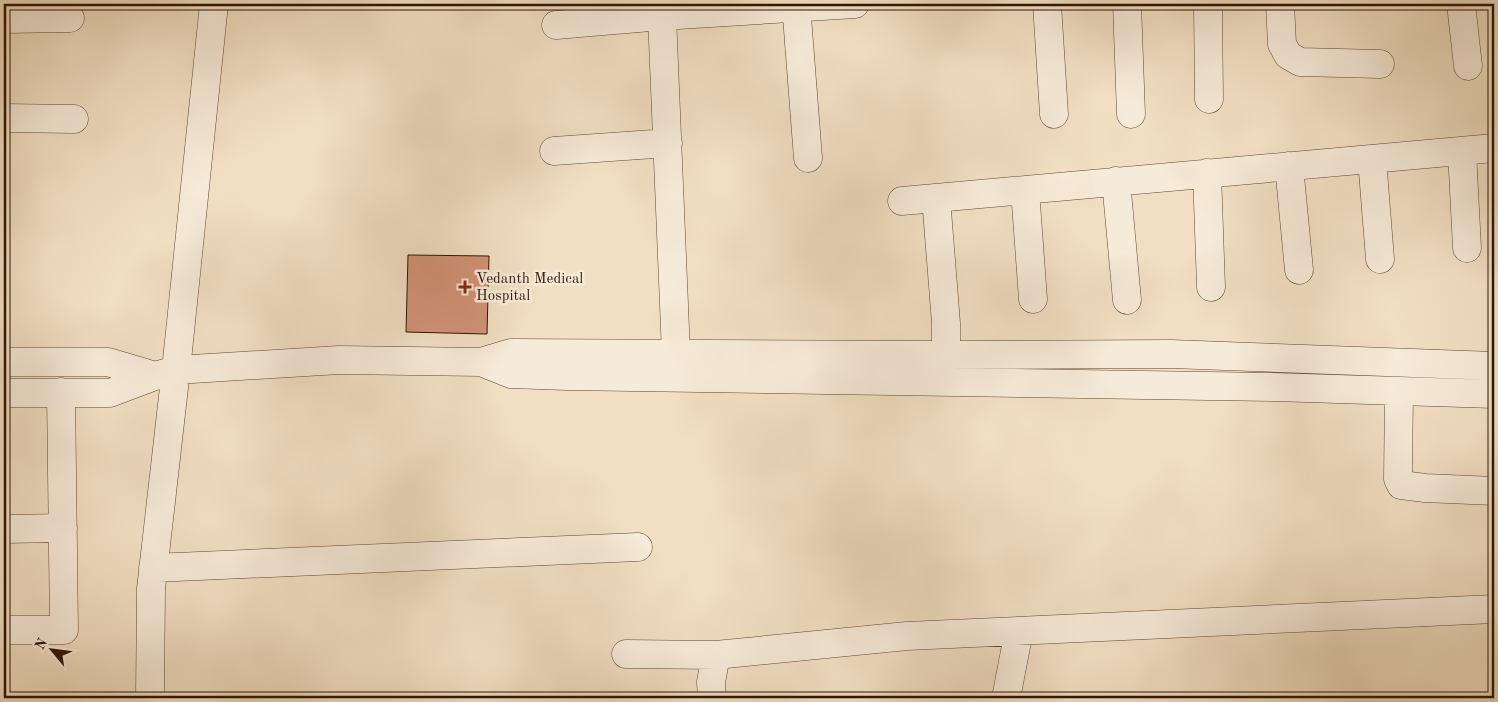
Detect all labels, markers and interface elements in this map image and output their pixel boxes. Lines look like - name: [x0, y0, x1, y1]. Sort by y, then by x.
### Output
- place label: Vedanth Medical Hospital: [476, 272, 583, 304]
- marker: Vedanth Medical Hospital: [458, 280, 472, 294]
- north arrow: [28, 624, 78, 674]
- text: N: [33, 636, 50, 652]

